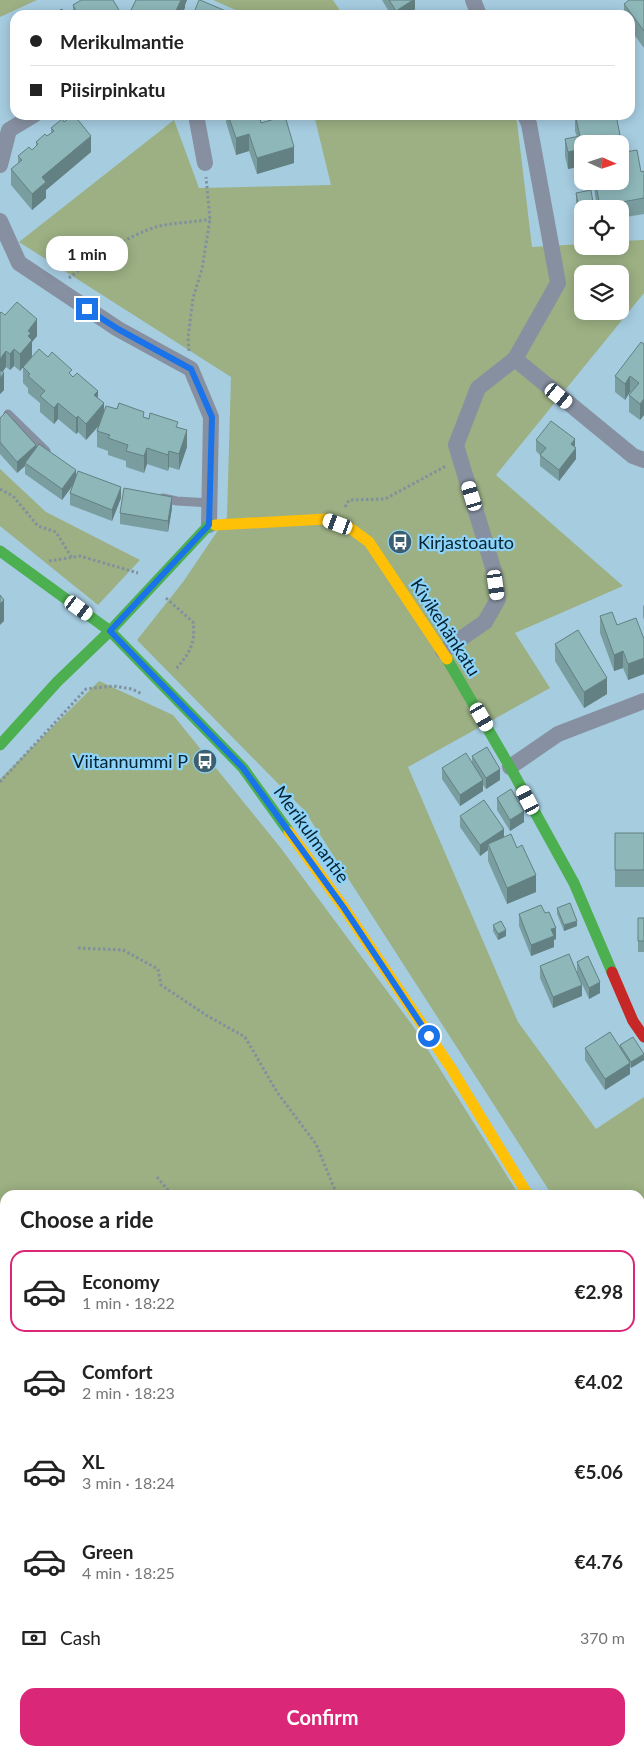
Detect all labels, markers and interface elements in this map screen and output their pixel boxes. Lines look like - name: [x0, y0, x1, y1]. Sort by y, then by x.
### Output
- text: Merikulmantie: [60, 30, 184, 53]
- text: Piisirpinkatu: [60, 78, 165, 101]
- north arrow: [574, 135, 629, 190]
- map controls: [574, 135, 629, 320]
- button: locate: [574, 200, 629, 255]
- callout: 1 min: [46, 236, 128, 272]
- text: 1 min: [67, 244, 107, 263]
- button: layers: [574, 265, 629, 320]
- route end: [76, 298, 98, 320]
- car: [542, 381, 575, 411]
- car: [460, 479, 483, 513]
- car: [321, 512, 354, 536]
- bus stop icon: Kirjastoauto: [387, 529, 413, 555]
- place label: Kirjastoauto: [418, 531, 514, 553]
- car: [486, 569, 505, 601]
- street label: Kivikehänkatu: [406, 574, 486, 680]
- car: [62, 593, 95, 623]
- car: [468, 700, 495, 734]
- bus stop icon: Viitannummi P: [192, 748, 218, 774]
- place label: Viitannummi P: [72, 750, 188, 772]
- street label: Merikulmantie: [269, 781, 355, 887]
- car: [514, 783, 541, 817]
- route start: [418, 1025, 440, 1047]
- text: Choose a ride: [20, 1206, 154, 1233]
- icon: car: [22, 1269, 67, 1314]
- text: Economy: [82, 1270, 160, 1293]
- text: €2.98: [574, 1280, 623, 1303]
- text: 1 min · 18:22: [82, 1293, 175, 1312]
- icon: car: [22, 1359, 67, 1404]
- text: Comfort: [82, 1360, 153, 1383]
- text: €4.02: [574, 1370, 623, 1393]
- text: 2 min · 18:23: [82, 1383, 175, 1402]
- icon: car: [22, 1449, 67, 1494]
- text: XL: [82, 1450, 105, 1473]
- text: €5.06: [574, 1460, 623, 1483]
- text: 3 min · 18:24: [82, 1473, 175, 1492]
- icon: car: [22, 1539, 67, 1584]
- text: Green: [82, 1540, 133, 1563]
- text: €4.76: [574, 1550, 623, 1573]
- text: 4 min · 18:25: [82, 1563, 175, 1582]
- icon: cash: [20, 1624, 48, 1652]
- text: Cash: [60, 1626, 101, 1649]
- text: 370 m: [580, 1628, 625, 1647]
- button: Confirm: [20, 1688, 625, 1746]

